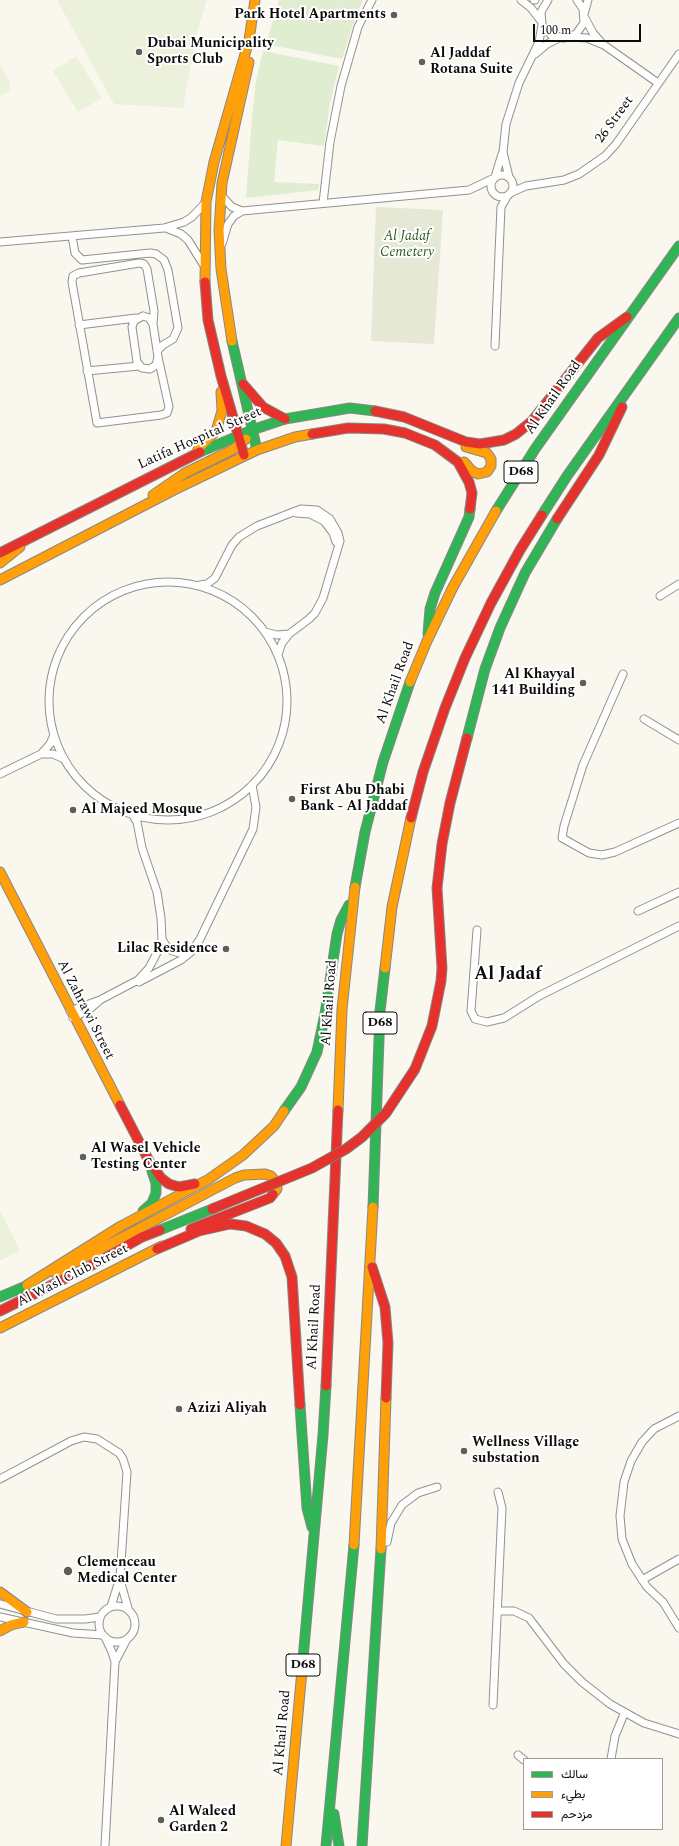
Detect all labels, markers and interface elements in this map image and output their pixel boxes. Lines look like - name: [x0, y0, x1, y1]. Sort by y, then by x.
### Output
- place label: Park Hotel Apartments: [234, 7, 386, 23]
- marker: Park Hotel Apartments: [389, 10, 399, 20]
- scale bar: [535, 16, 643, 42]
- text: 100 m: [540, 21, 571, 40]
- place label: Dubai Municipality Sports Club: [147, 36, 274, 68]
- place label: Al Jaddaf Rotana Suite: [430, 46, 513, 78]
- marker: Dubai Municipality Sports Club: [134, 47, 144, 57]
- marker: Al Jaddaf Rotana Suite: [417, 57, 427, 67]
- street label: 26 Street: [592, 93, 638, 147]
- park label: Al Jadaf Cemetery: [380, 229, 434, 262]
- street label: Al Khail Road: [522, 358, 586, 438]
- street label: Latifa Hospital Street: [136, 404, 264, 474]
- road number: D68: [504, 461, 538, 483]
- street label: Al Khail Road: [373, 640, 419, 726]
- place label: Al Khayyal 141 Building: [492, 667, 575, 700]
- marker: Al Khayyal 141 Building: [578, 678, 588, 688]
- place label: First Abu Dhabi Bank - Al Jaddaf: [300, 783, 407, 816]
- marker: First Abu Dhabi Bank - Al Jaddaf: [287, 794, 297, 804]
- place label: Al Majeed Mosque: [81, 802, 203, 818]
- marker: Al Majeed Mosque: [68, 805, 78, 815]
- place label: Lilac Residence: [117, 941, 218, 957]
- marker: Lilac Residence: [221, 944, 231, 954]
- street label: Al Zahrawi Street: [53, 957, 117, 1063]
- street label: Al Khail Road: [319, 959, 341, 1047]
- district label: Al Jadaf: [474, 964, 542, 986]
- road number: D68: [363, 1012, 397, 1034]
- place label: Al Wasel Vehicle Testing Center: [91, 1141, 201, 1174]
- marker: Al Wasel Vehicle Testing Center: [78, 1152, 88, 1162]
- street label: Al Wasl Club Street: [15, 1241, 131, 1311]
- street label: Al Khail Road: [304, 1283, 326, 1371]
- place label: Azizi Aliyah: [187, 1401, 267, 1417]
- marker: Azizi Aliyah: [174, 1404, 184, 1414]
- place label: Wellness Village substation: [472, 1435, 579, 1468]
- marker: Wellness Village substation: [459, 1446, 469, 1456]
- place label: Clemenceau Medical Center: [77, 1555, 177, 1588]
- marker: Clemenceau Medical Center: [62, 1565, 74, 1577]
- road number: D68: [286, 1654, 320, 1676]
- street label: Al Khail Road: [271, 1689, 295, 1777]
- legend: [523, 1758, 663, 1830]
- text: سالك: [561, 1765, 588, 1784]
- text: بطيء: [561, 1785, 585, 1804]
- place label: Al Waleed Garden 2: [169, 1804, 236, 1836]
- text: مزدحم: [561, 1805, 592, 1824]
- marker: Al Waleed Garden 2: [156, 1815, 166, 1825]

